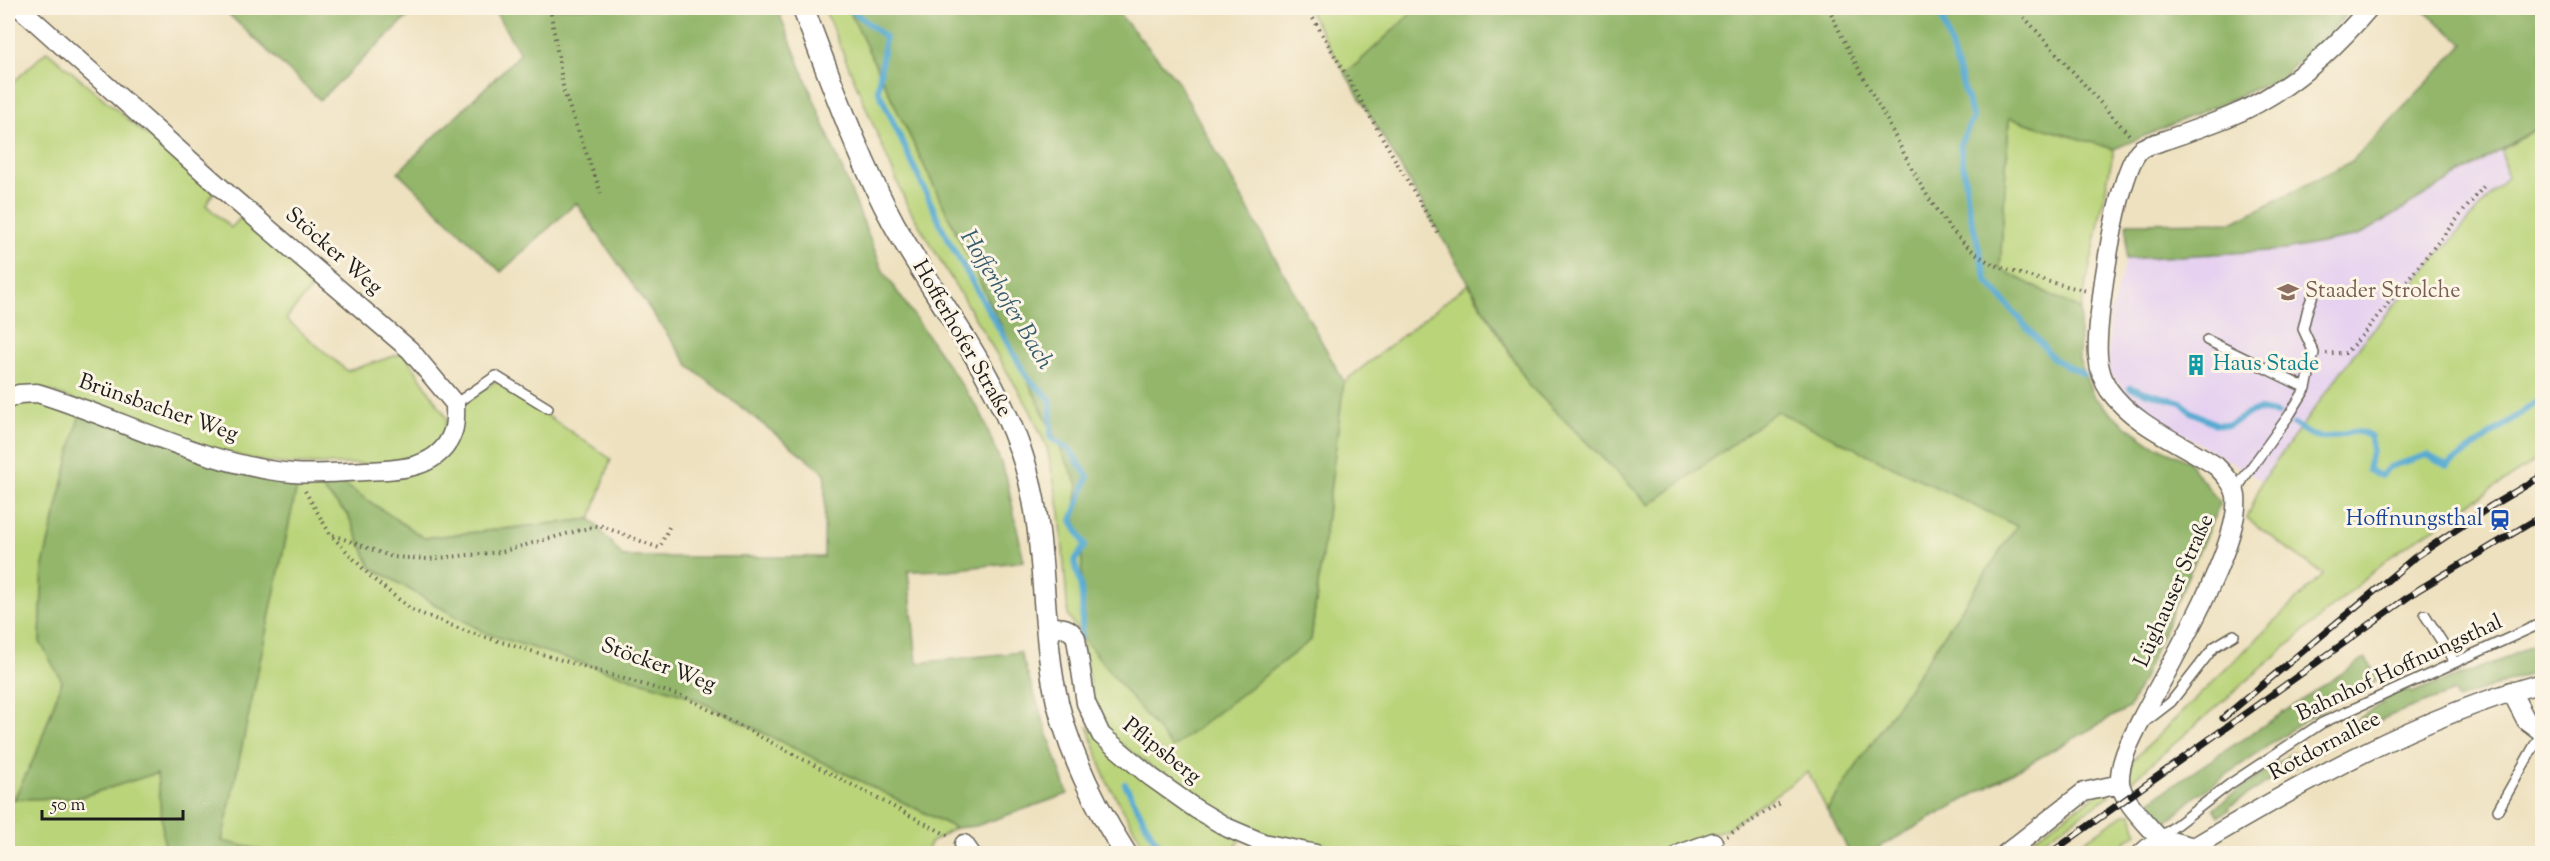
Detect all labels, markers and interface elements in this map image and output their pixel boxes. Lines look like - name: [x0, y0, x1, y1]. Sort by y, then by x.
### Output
- street label: Stöcker Weg: [277, 200, 389, 304]
- water label: Hofferhofer Bach: [951, 224, 1061, 377]
- street label: Hofferhofer Straße: [903, 254, 1019, 424]
- place label: Staader Strolche: [2305, 276, 2461, 308]
- school or university icon: Staader Strolche: [2276, 280, 2300, 304]
- place label: Haus Stade: [2213, 349, 2319, 381]
- building icon: Haus Stade: [2184, 353, 2208, 377]
- street label: Brünsbacher Weg: [74, 367, 242, 451]
- place label: Hoffnungsthal: [2346, 504, 2483, 536]
- station icon: Hoffnungsthal: [2488, 508, 2512, 532]
- street label: Lüghauser Straße: [2127, 509, 2223, 673]
- street label: Bahnhof Hoffnungsthal: [2292, 607, 2508, 731]
- street label: Stöcker Weg: [596, 630, 720, 702]
- street label: Rotdornallee: [2263, 704, 2387, 790]
- street label: Pflipsberg: [1115, 711, 1207, 793]
- scale bar: [42, 783, 183, 821]
- text: 50 m: [50, 793, 86, 819]

